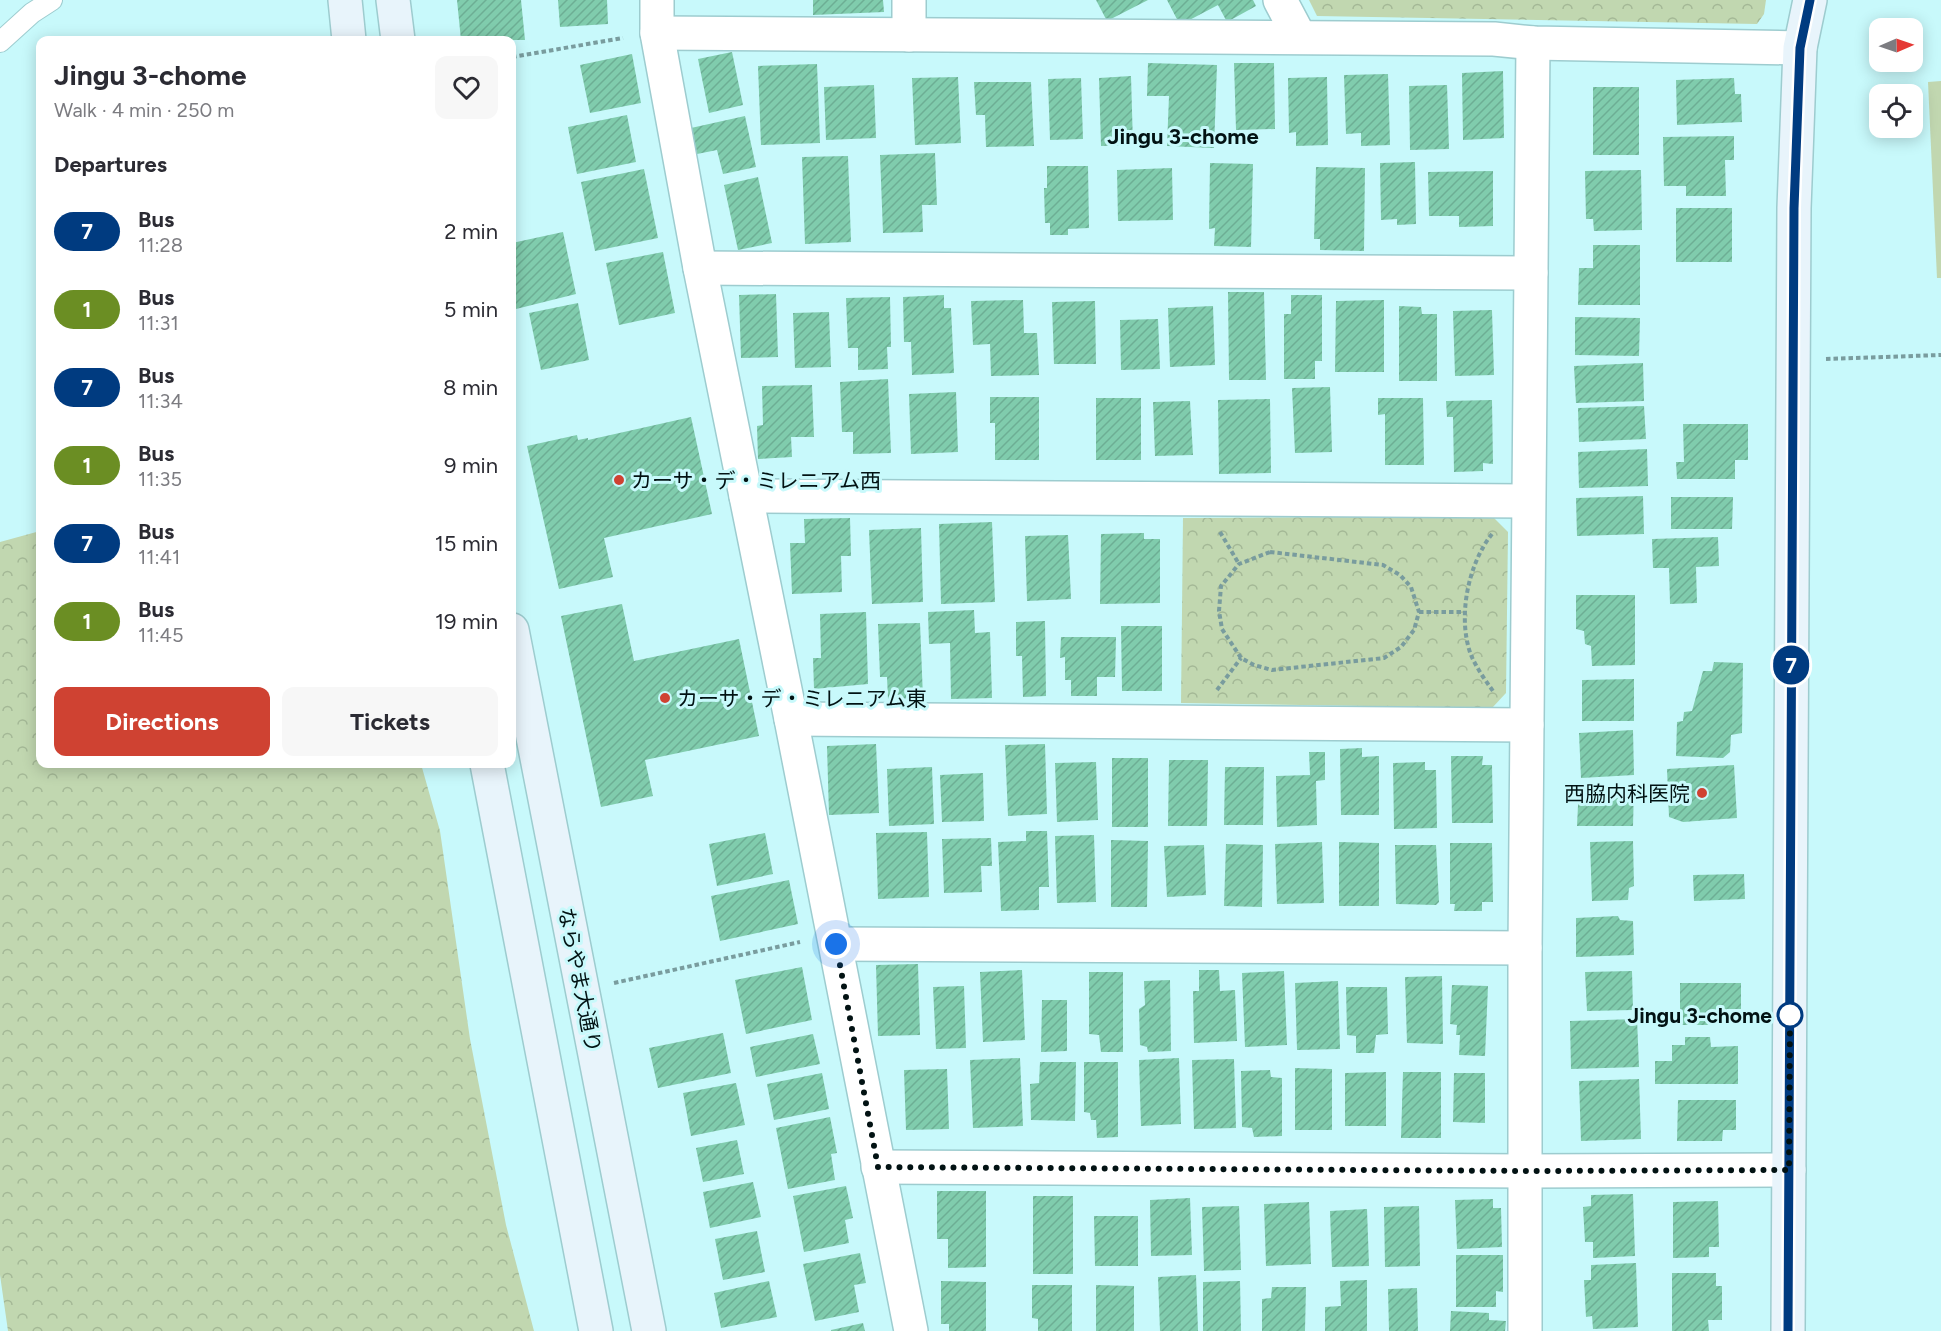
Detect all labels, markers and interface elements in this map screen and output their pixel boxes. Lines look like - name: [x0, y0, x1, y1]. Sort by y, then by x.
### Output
- north arrow: [1869, 18, 1923, 72]
- map controls: [1869, 18, 1923, 138]
- button: heart: [435, 56, 498, 119]
- text: Jingu 3-chome: [54, 58, 247, 92]
- button: locate: [1869, 84, 1923, 138]
- text: Walk · 4 min · 250 m: [54, 98, 234, 122]
- district label: Jingu 3-chome: [1107, 123, 1259, 150]
- text: Departures: [54, 151, 167, 178]
- text: Bus: [138, 206, 174, 233]
- text: 2 min: [444, 218, 498, 245]
- text: 7: [81, 219, 93, 244]
- text: 11:28: [138, 233, 183, 257]
- text: Bus: [138, 284, 174, 311]
- text: 5 min: [444, 296, 498, 323]
- text: 1: [83, 297, 91, 322]
- text: 11:31: [138, 311, 179, 335]
- text: Bus: [138, 362, 174, 389]
- text: 8 min: [443, 374, 498, 401]
- text: 7: [81, 375, 93, 400]
- text: 11:34: [138, 389, 183, 413]
- text: Bus: [138, 440, 174, 467]
- text: 9 min: [444, 452, 498, 479]
- text: 1: [83, 453, 91, 478]
- text: 11:35: [138, 467, 182, 491]
- place label: カーサ・デ・ミレニアム西: [631, 468, 881, 493]
- marker: カーサ・デ・ミレニアム西: [612, 473, 626, 487]
- text: Bus: [138, 518, 174, 545]
- text: 15 min: [435, 530, 498, 557]
- text: 7: [81, 531, 93, 556]
- text: 11:41: [138, 545, 180, 569]
- text: Bus: [138, 596, 174, 623]
- text: 19 min: [435, 608, 498, 635]
- text: 1: [83, 609, 91, 634]
- text: 11:45: [138, 623, 184, 647]
- line badge: 7: [1772, 646, 1810, 684]
- text: 7: [1785, 653, 1797, 678]
- place label: カーサ・デ・ミレニアム東: [677, 686, 927, 711]
- button: Directions: [54, 687, 270, 756]
- button: Tickets: [282, 687, 498, 756]
- marker: カーサ・デ・ミレニアム東: [658, 691, 672, 705]
- place label: 西脇内科医院: [1564, 781, 1690, 806]
- marker: 西脇内科医院: [1695, 786, 1709, 800]
- street label: ならやま大通り: [554, 905, 606, 1055]
- your location: [821, 929, 851, 959]
- marker: Jingu 3-chome: [1777, 1002, 1803, 1028]
- place label: Jingu 3-chome: [1628, 1003, 1772, 1028]

